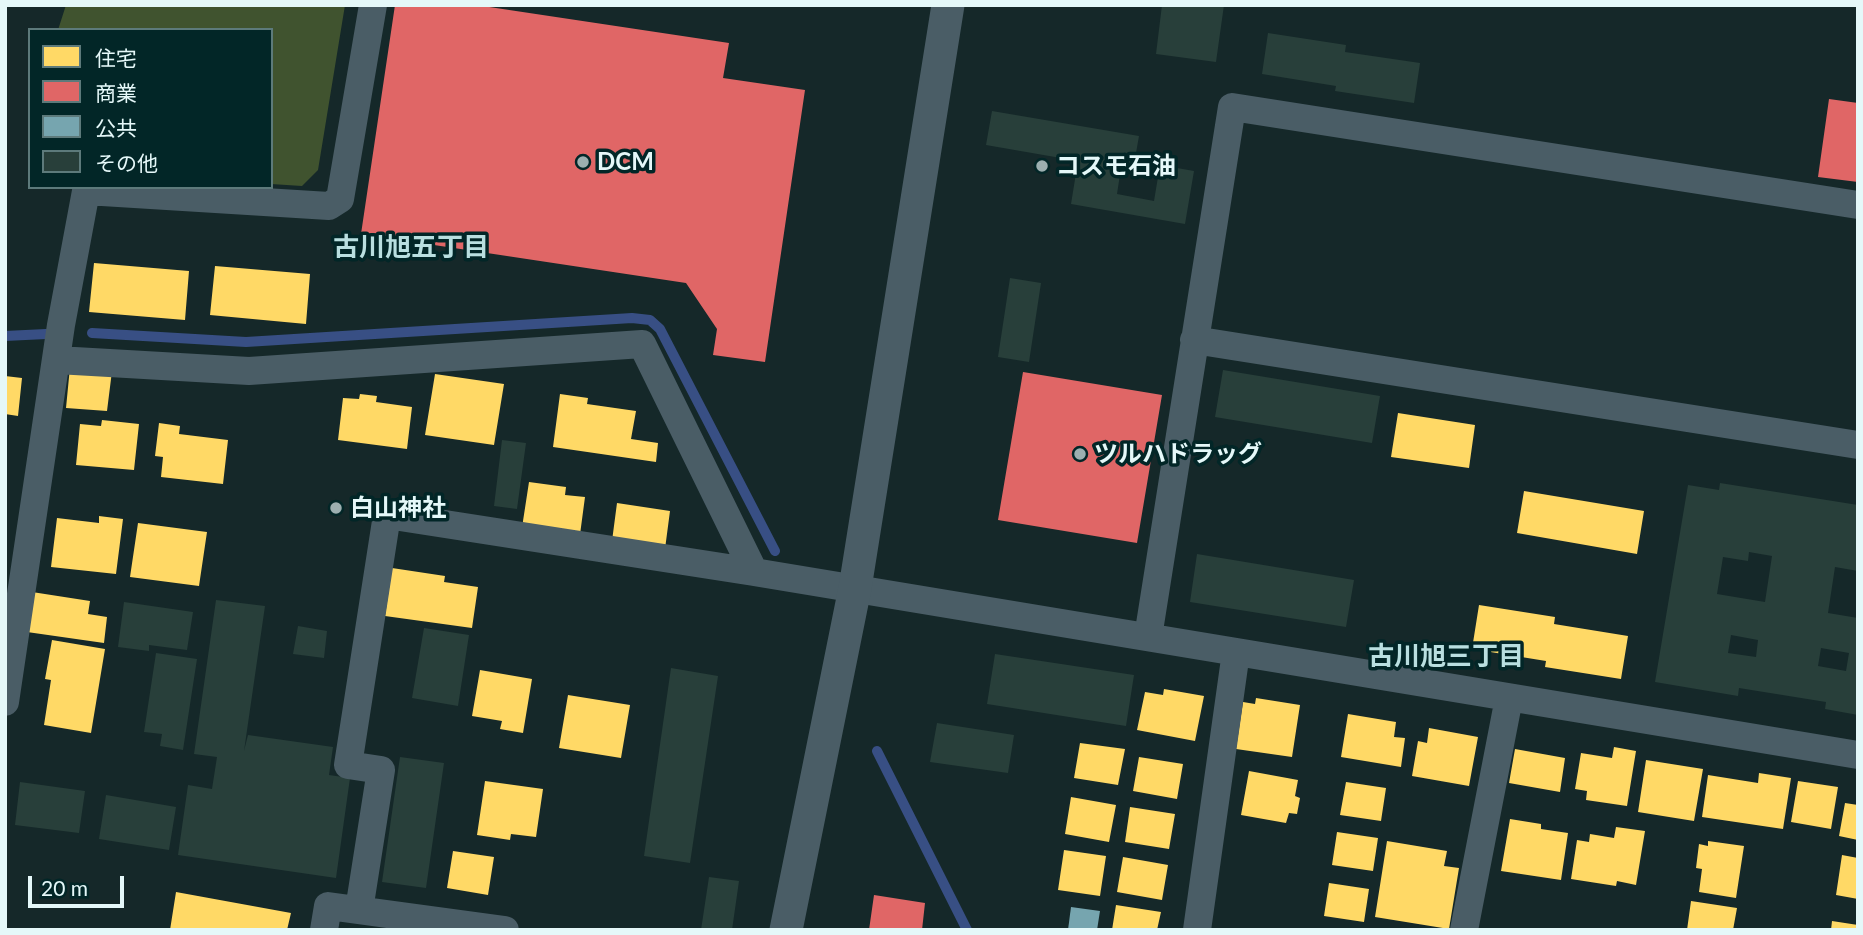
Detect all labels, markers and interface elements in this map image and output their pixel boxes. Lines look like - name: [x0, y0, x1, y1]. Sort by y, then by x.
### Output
- legend: [28, 28, 273, 189]
- text: 住宅: [95, 45, 137, 70]
- text: 商業: [95, 80, 137, 105]
- text: 公共: [95, 115, 137, 140]
- place label: DCM: [597, 148, 654, 176]
- text: その他: [95, 150, 158, 175]
- place label: コスモ石油: [1056, 152, 1176, 180]
- marker: DCM: [575, 154, 591, 170]
- marker: コスモ石油: [1034, 158, 1050, 174]
- district label: 古川旭五丁目: [333, 232, 489, 264]
- place label: ツルハドラッグ: [1094, 440, 1262, 468]
- marker: ツルハドラッグ: [1072, 446, 1088, 462]
- place label: 白山神社: [350, 494, 446, 522]
- marker: 白山神社: [328, 500, 344, 516]
- district label: 古川旭三丁目: [1368, 641, 1524, 673]
- scale bar: [32, 862, 128, 906]
- text: 20 m: [41, 875, 88, 900]

